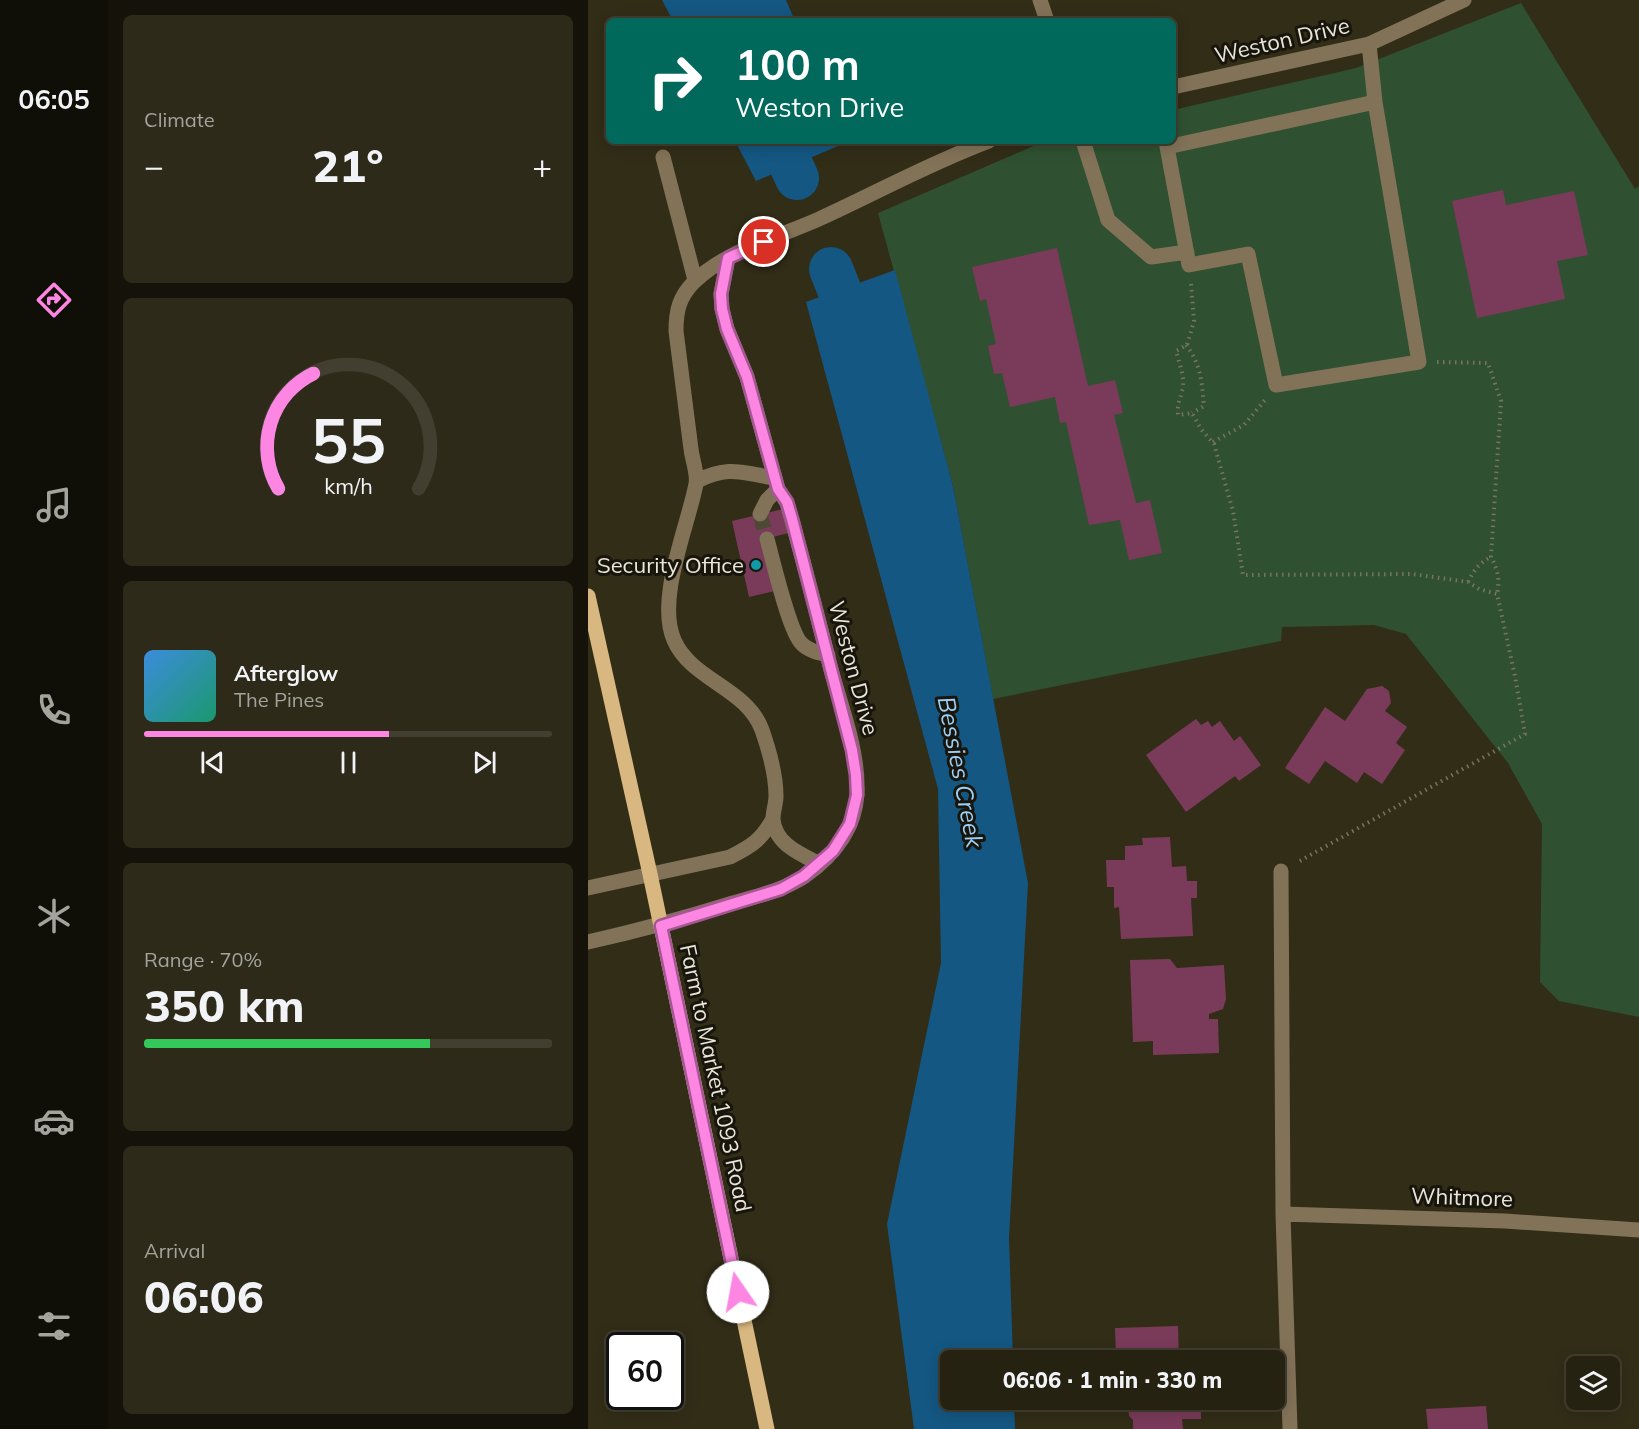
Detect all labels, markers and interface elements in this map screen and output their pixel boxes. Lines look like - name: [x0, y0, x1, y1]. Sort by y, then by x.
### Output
- street label: Weston Drive: [1212, 11, 1352, 69]
- text: 100 m: [735, 38, 860, 91]
- icon: right: [636, 42, 714, 120]
- text: 06:05: [18, 82, 90, 116]
- text: Weston Drive: [735, 90, 904, 124]
- text: Climate: [144, 107, 215, 132]
- text: 21°: [312, 137, 384, 193]
- text: −: [144, 145, 164, 186]
- text: +: [532, 145, 552, 186]
- pin: [738, 216, 789, 267]
- icon: arrive: [747, 225, 780, 258]
- icon: directions: [33, 279, 75, 321]
- text: 55: [311, 400, 385, 479]
- text: km/h: [324, 472, 372, 499]
- icon: music: [33, 484, 75, 526]
- place label: Security Office: [597, 551, 744, 579]
- marker: Security Office: [749, 558, 763, 572]
- street label: Weston Drive: [823, 598, 885, 738]
- text: Afterglow: [234, 659, 338, 687]
- text: The Pines: [234, 687, 324, 712]
- icon: phone: [33, 689, 75, 731]
- water label: Bessies Creek: [932, 694, 990, 851]
- icon: previous: [196, 746, 229, 779]
- icon: pause: [332, 746, 365, 779]
- icon: next: [468, 746, 501, 779]
- icon: climate: [33, 895, 75, 937]
- street label: Farm to Market 1093 Road: [674, 942, 758, 1214]
- text: Range · 70%: [144, 947, 262, 972]
- text: 350 km: [144, 977, 305, 1033]
- icon: car: [33, 1100, 75, 1142]
- street label: Whitmore: [1411, 1181, 1513, 1213]
- text: Arrival: [144, 1238, 205, 1263]
- position arrow: [706, 1260, 770, 1324]
- text: 06:06: [144, 1268, 264, 1324]
- icon: filters: [33, 1305, 75, 1347]
- speed limit sign: 60: [606, 1332, 684, 1410]
- map controls: [1566, 1356, 1620, 1410]
- button: layers: [1566, 1356, 1620, 1410]
- text: 06:06 · 1 min · 330 m: [1003, 1366, 1222, 1394]

